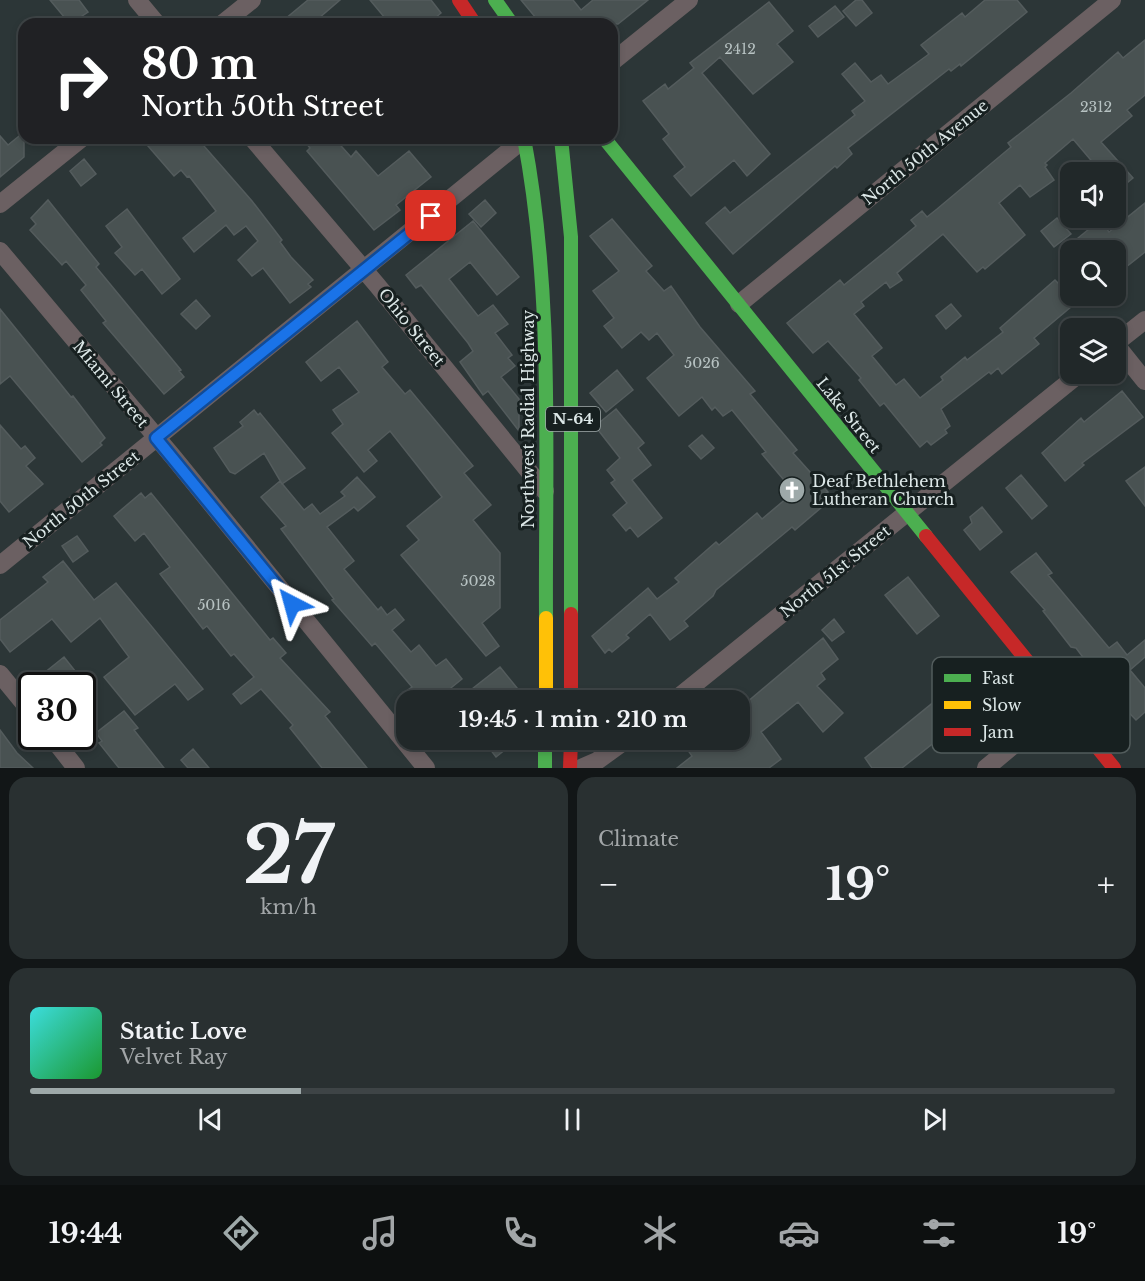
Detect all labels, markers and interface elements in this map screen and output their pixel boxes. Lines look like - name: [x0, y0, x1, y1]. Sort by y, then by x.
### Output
- text: 80 m: [141, 38, 257, 90]
- house number: 2412: [724, 40, 756, 58]
- icon: right: [42, 42, 120, 120]
- text: North 50th Street: [141, 90, 384, 123]
- street label: North 50th Avenue: [858, 95, 992, 209]
- house number: 2312: [1080, 98, 1112, 116]
- map controls: [1060, 162, 1126, 384]
- button: sound: [1060, 162, 1126, 228]
- pin: [405, 190, 456, 241]
- icon: arrive: [414, 199, 447, 232]
- button: search: [1060, 240, 1126, 306]
- street label: Ohio Street: [374, 284, 450, 370]
- street label: Northwest Radial Highway: [518, 309, 538, 528]
- button: layers: [1060, 318, 1126, 384]
- street label: Miami Street: [69, 337, 153, 431]
- house number: 5026: [684, 354, 720, 372]
- street label: Lake Street: [812, 373, 886, 457]
- road number: N-64: [546, 407, 600, 431]
- street label: North 50th Street: [19, 446, 143, 552]
- place label: Deaf Bethlehem Lutheran Church: [812, 471, 954, 509]
- church icon: Deaf Bethlehem Lutheran Church: [777, 475, 807, 505]
- street label: North 51st Street: [776, 520, 894, 622]
- position arrow: [260, 572, 324, 636]
- house number: 5028: [460, 572, 496, 590]
- house number: 5016: [197, 596, 231, 614]
- legend: [932, 657, 1130, 753]
- text: Fast: [982, 668, 1014, 688]
- speed limit sign: 30: [18, 672, 96, 750]
- text: Slow: [982, 695, 1022, 715]
- text: 19:45 · 1 min · 210 m: [459, 706, 687, 733]
- text: Jam: [980, 722, 1014, 742]
- text: 27: [243, 807, 334, 904]
- text: Climate: [598, 827, 679, 851]
- text: 19°: [825, 856, 890, 912]
- text: −: [598, 864, 619, 905]
- text: +: [1097, 864, 1115, 905]
- text: km/h: [260, 895, 317, 919]
- text: Static Love: [120, 1018, 247, 1045]
- text: Velvet Ray: [120, 1045, 228, 1069]
- icon: previous: [194, 1103, 227, 1136]
- icon: pause: [556, 1103, 589, 1136]
- icon: next: [918, 1103, 951, 1136]
- icon: directions: [220, 1212, 262, 1254]
- icon: music: [359, 1212, 401, 1254]
- icon: phone: [499, 1212, 541, 1254]
- icon: climate: [639, 1212, 681, 1254]
- icon: car: [778, 1212, 820, 1254]
- icon: filters: [918, 1212, 960, 1254]
- text: 19:44: [49, 1217, 122, 1250]
- text: 19°: [1057, 1217, 1096, 1250]

